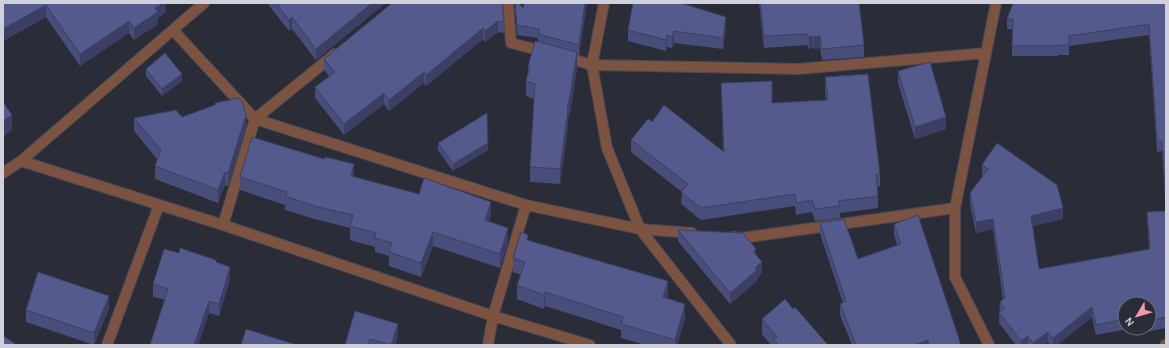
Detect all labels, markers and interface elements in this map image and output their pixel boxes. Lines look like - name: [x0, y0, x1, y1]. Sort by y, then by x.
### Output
- north arrow: [1117, 296, 1157, 336]
- text: N: [1122, 315, 1137, 329]

